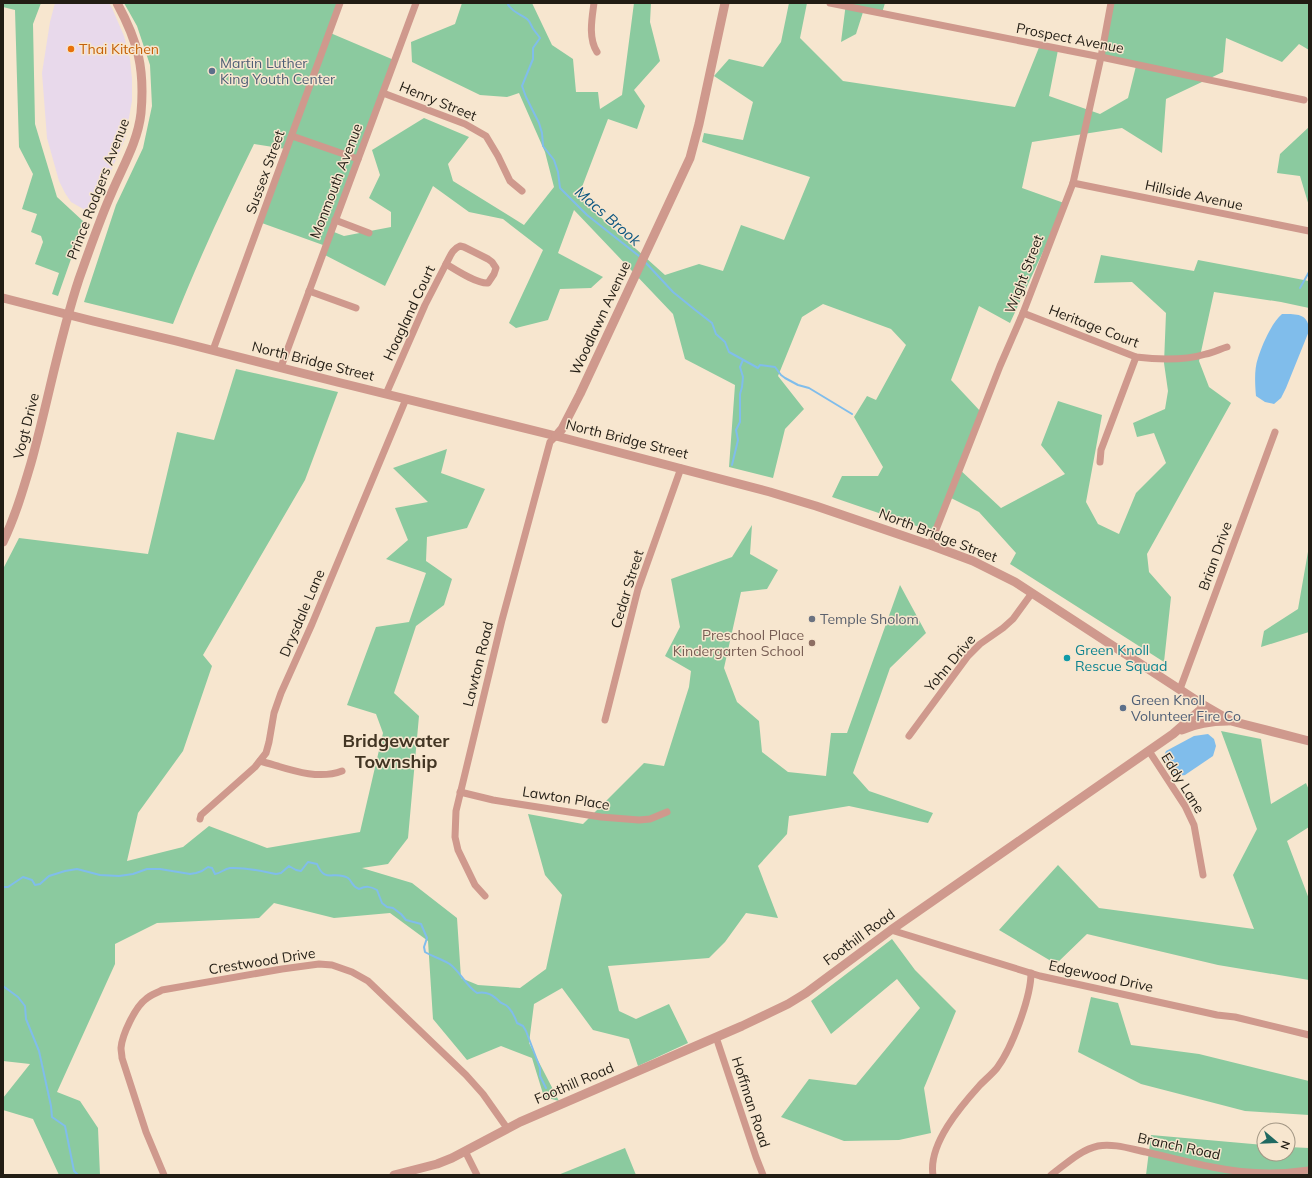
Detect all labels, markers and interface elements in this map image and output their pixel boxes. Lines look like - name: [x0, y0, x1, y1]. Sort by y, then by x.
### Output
- street label: Prospect Avenue: [1015, 19, 1125, 57]
- place label: Thai Kitchen: [79, 40, 159, 58]
- marker: Thai Kitchen: [66, 44, 76, 54]
- place label: Martin Luther King Youth Center: [220, 54, 336, 88]
- marker: Martin Luther King Youth Center: [207, 66, 217, 76]
- street label: Henry Street: [397, 77, 479, 125]
- street label: Prince Rodgers Avenue: [63, 116, 133, 262]
- street label: Monmouth Avenue: [306, 121, 366, 241]
- street label: Sussex Street: [241, 127, 289, 216]
- street label: Hillside Avenue: [1143, 176, 1245, 214]
- water label: Macs Brook: [571, 182, 646, 251]
- street label: Wight Street: [1001, 232, 1047, 316]
- street label: Woodlawn Avenue: [566, 258, 634, 378]
- street label: Hoagland Court: [379, 262, 439, 364]
- street label: Heritage Court: [1046, 301, 1142, 352]
- street label: North Bridge Street: [250, 337, 376, 385]
- street label: Vogt Drive: [9, 391, 43, 461]
- street label: North Bridge Street: [564, 415, 690, 463]
- street label: North Bridge Street: [876, 504, 1000, 566]
- street label: Brian Drive: [1194, 519, 1236, 593]
- street label: Cedar Street: [607, 548, 647, 630]
- street label: Drysdale Lane: [275, 566, 329, 660]
- place label: Temple Sholom: [820, 610, 919, 628]
- marker: Temple Sholom: [807, 614, 817, 624]
- street label: Lawton Road: [459, 619, 497, 709]
- place label: Preschool Place Kindergarten School: [673, 626, 804, 660]
- street label: Yohn Drive: [920, 631, 979, 696]
- marker: Preschool Place Kindergarten School: [807, 638, 817, 648]
- place label: Green Knoll Rescue Squad: [1075, 641, 1167, 675]
- marker: Green Knoll Rescue Squad: [1062, 653, 1072, 663]
- place label: Green Knoll Volunteer Fire Co: [1131, 691, 1241, 725]
- marker: Green Knoll Volunteer Fire Co: [1118, 703, 1128, 713]
- district label: Bridgewater Township: [343, 729, 450, 773]
- street label: Eddy Lane: [1157, 749, 1209, 817]
- street label: Lawton Place: [521, 782, 611, 814]
- street label: Foothill Road: [819, 905, 899, 969]
- street label: Crestwood Drive: [207, 944, 317, 978]
- street label: Edgewood Drive: [1047, 956, 1155, 996]
- street label: Hoffman Road: [728, 1054, 774, 1150]
- street label: Foothill Road: [532, 1058, 616, 1108]
- north arrow: [1256, 1122, 1296, 1162]
- street label: Branch Road: [1136, 1128, 1222, 1164]
- text: N: [1277, 1139, 1293, 1151]

